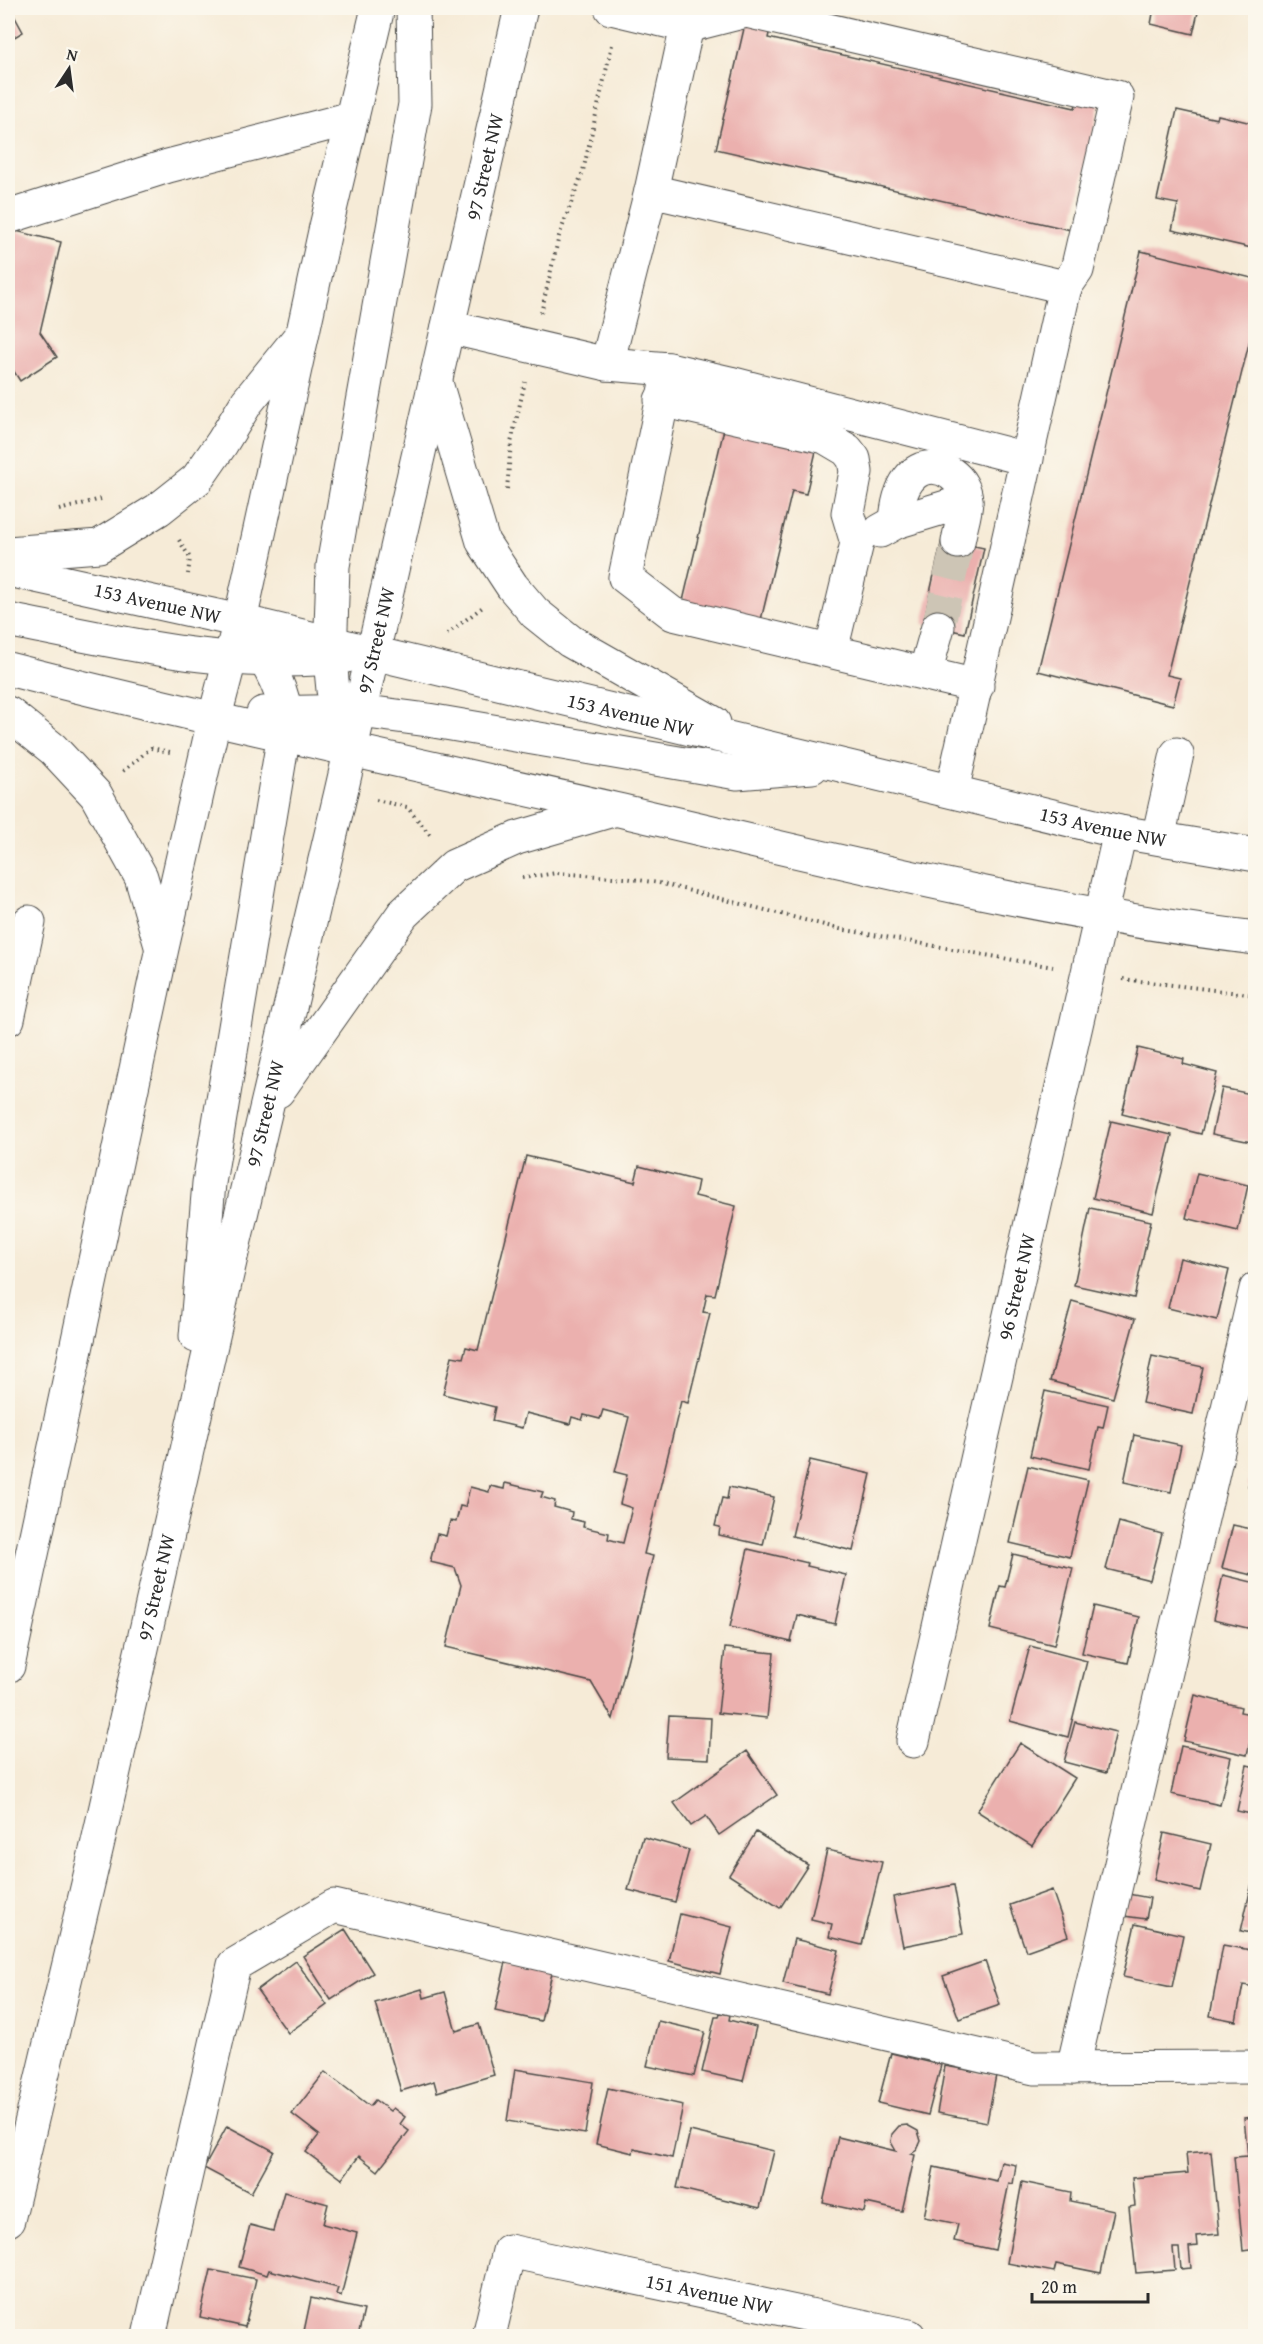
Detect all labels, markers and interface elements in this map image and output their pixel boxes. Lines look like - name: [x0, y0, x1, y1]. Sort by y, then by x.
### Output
- north arrow: [39, 39, 99, 99]
- text: N: [64, 41, 81, 67]
- street label: 97 Street NW: [458, 110, 510, 223]
- street label: 153 Avenue NW: [91, 574, 224, 630]
- street label: 97 Street NW: [349, 584, 402, 696]
- street label: 153 Avenue NW: [564, 685, 697, 743]
- street label: 153 Avenue NW: [1037, 798, 1169, 854]
- street label: 97 Street NW: [238, 1057, 291, 1170]
- street label: 96 Street NW: [990, 1230, 1042, 1343]
- street label: 97 Street NW: [129, 1531, 182, 1643]
- street label: 151 Avenue NW: [643, 2265, 776, 2321]
- scale bar: [1032, 2266, 1148, 2304]
- text: 20 m: [1041, 2273, 1077, 2300]

